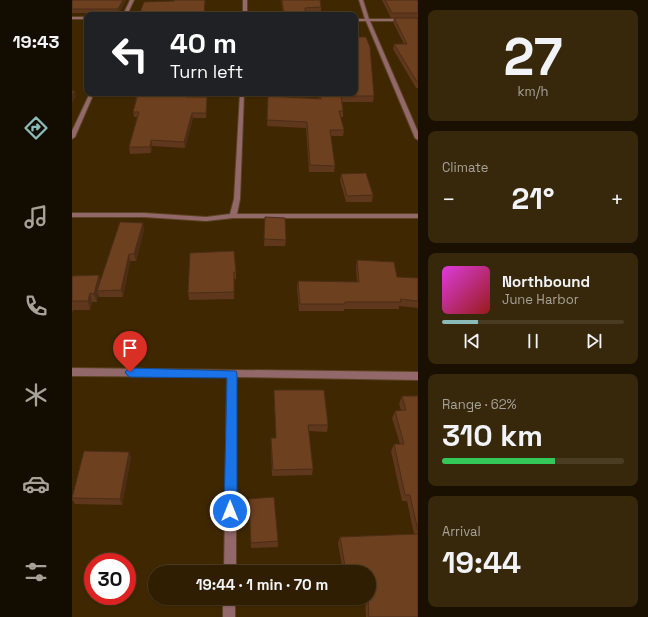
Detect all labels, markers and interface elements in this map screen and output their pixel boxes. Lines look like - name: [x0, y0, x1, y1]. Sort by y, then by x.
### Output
- text: 27: [503, 24, 563, 90]
- text: 40 m: [170, 25, 237, 61]
- icon: left: [104, 28, 156, 80]
- text: 19:43: [12, 30, 60, 53]
- text: Turn left: [170, 60, 243, 83]
- text: km/h: [518, 83, 548, 100]
- icon: directions: [22, 114, 50, 142]
- text: Climate: [442, 159, 488, 176]
- text: 21°: [511, 179, 555, 218]
- text: −: [442, 185, 456, 213]
- text: +: [610, 185, 624, 213]
- icon: music: [22, 203, 50, 231]
- text: Northbound: [502, 272, 590, 291]
- text: June Harbor: [502, 291, 579, 308]
- icon: phone: [22, 292, 50, 320]
- icon: previous: [461, 330, 483, 352]
- icon: pause: [522, 330, 544, 352]
- icon: next: [583, 330, 605, 352]
- pin: [113, 331, 147, 372]
- icon: arrive: [119, 337, 141, 359]
- icon: climate: [22, 381, 50, 409]
- text: Range · 62%: [442, 396, 517, 413]
- text: 310 km: [442, 416, 543, 455]
- icon: car: [22, 470, 50, 498]
- position arrow: [209, 490, 251, 532]
- text: Arrival: [442, 523, 481, 540]
- text: 19:44: [442, 543, 521, 582]
- speed limit sign: 30: [84, 553, 136, 605]
- icon: filters: [22, 558, 50, 586]
- text: 19:44 · 1 min · 70 m: [196, 575, 328, 594]

